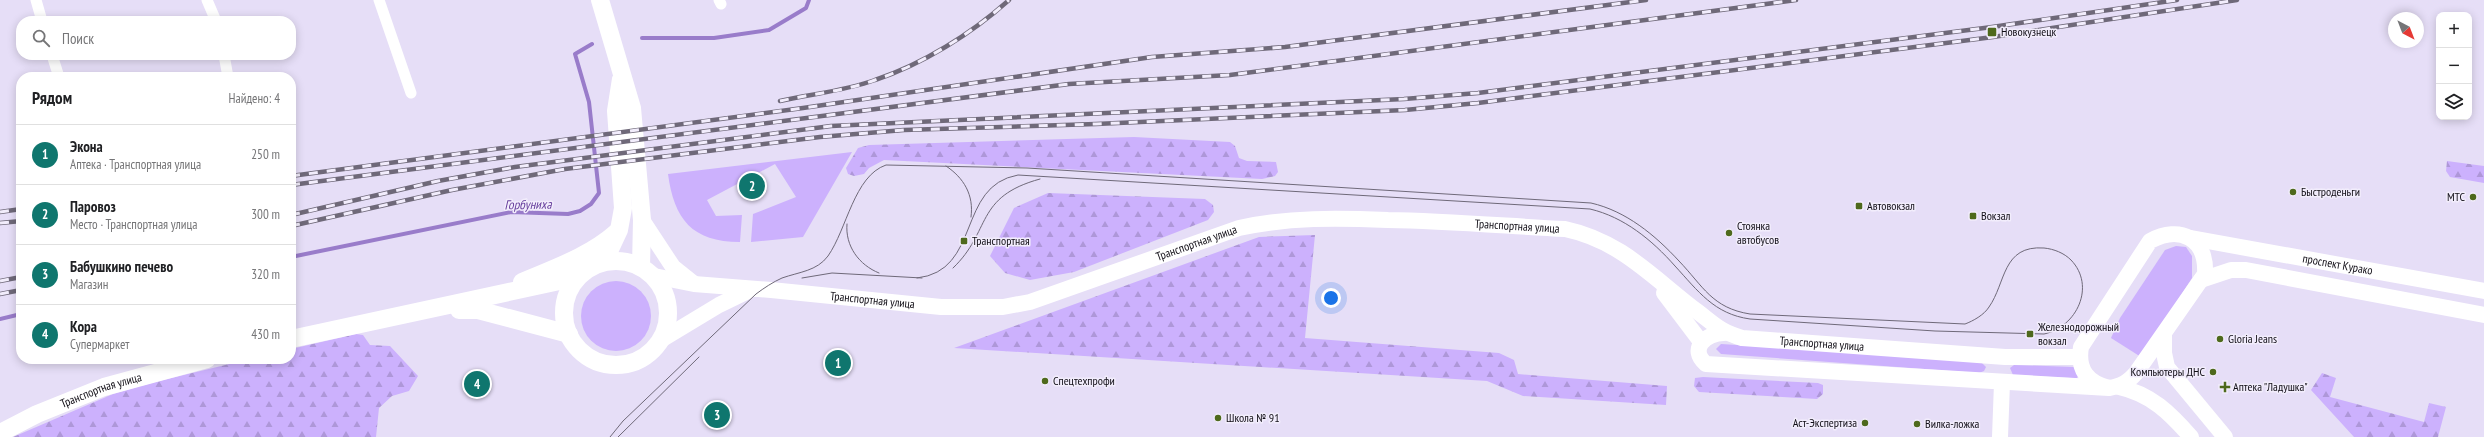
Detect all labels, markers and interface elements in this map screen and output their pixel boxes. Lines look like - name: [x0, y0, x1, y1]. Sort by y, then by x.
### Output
- north arrow: [2388, 12, 2424, 48]
- map controls: [2436, 12, 2472, 120]
- button: +: [2436, 12, 2472, 48]
- search box: [16, 16, 296, 60]
- place label: Новокузнецк: [2001, 24, 2056, 39]
- marker: Новокузнецк: [1986, 26, 1998, 38]
- icon: search: [30, 27, 52, 49]
- text: Поиск: [62, 29, 94, 48]
- button: −: [2436, 48, 2472, 84]
- button: layers: [2436, 84, 2472, 120]
- text: Рядом: [32, 87, 72, 109]
- text: Найдено: 4: [229, 90, 280, 107]
- text: Экона: [70, 137, 103, 156]
- text: 1: [42, 146, 48, 163]
- text: 250 m: [251, 146, 280, 163]
- text: Аптека · Транспортная улица: [70, 156, 201, 173]
- pin: 2: [739, 171, 765, 201]
- place label: Быстроденьги: [2301, 184, 2360, 199]
- marker: Быстроденьги: [2288, 187, 2298, 197]
- place label: МТС: [2447, 189, 2466, 204]
- marker: МТС: [2468, 192, 2478, 202]
- water label: Горбуниха: [504, 196, 552, 213]
- text: Паровоз: [70, 197, 116, 216]
- place label: Автовокзал: [1867, 198, 1915, 213]
- marker: Автовокзал: [1854, 201, 1864, 211]
- text: 2: [42, 206, 48, 223]
- text: 300 m: [251, 206, 280, 223]
- place label: Вокзал: [1981, 208, 2010, 223]
- marker: Вокзал: [1968, 211, 1978, 221]
- text: Место · Транспортная улица: [70, 216, 197, 233]
- street label: Транспортная улица: [1474, 216, 1560, 236]
- place label: Стоянка автобусов: [1737, 218, 1779, 247]
- street label: Транспортная улица: [1154, 221, 1239, 264]
- marker: Стоянка автобусов: [1724, 228, 1734, 238]
- place label: Транспортная: [972, 233, 1030, 248]
- marker: Транспортная: [959, 236, 969, 246]
- street label: проспект Курако: [2301, 250, 2374, 278]
- text: Бабушкино печево: [70, 257, 173, 276]
- text: 3: [42, 266, 48, 283]
- text: 320 m: [251, 266, 280, 283]
- text: Магазин: [70, 276, 108, 293]
- street label: Транспортная улица: [830, 288, 916, 311]
- your location: [1321, 288, 1341, 308]
- text: Кора: [70, 317, 97, 336]
- place label: Железнодорожный вокзал: [2037, 319, 2119, 348]
- text: 4: [42, 326, 48, 343]
- text: 430 m: [251, 326, 280, 343]
- marker: Железнодорожный вокзал: [2025, 329, 2035, 339]
- place label: Gloria Jeans: [2228, 331, 2277, 346]
- street label: Транспортная улица: [1779, 333, 1865, 354]
- marker: Gloria Jeans: [2215, 334, 2225, 344]
- text: Супермаркет: [70, 336, 129, 353]
- pin: 1: [825, 348, 851, 378]
- place label: Компьютеры ДНС: [2131, 364, 2205, 379]
- marker: Компьютеры ДНС: [2208, 367, 2218, 377]
- street label: Транспортная улица: [58, 369, 143, 411]
- pin: 4: [464, 369, 490, 399]
- place label: Спецтехпрофи: [1053, 373, 1115, 388]
- marker: Спецтехпрофи: [1040, 376, 1050, 386]
- place label: Аптека "Ладушка": [2233, 379, 2308, 394]
- marker: Аптека "Ладушка": [2220, 382, 2230, 392]
- pin: 3: [704, 400, 730, 430]
- place label: Школа № 91: [1226, 410, 1280, 425]
- marker: Школа № 91: [1213, 413, 1223, 423]
- place label: Аст-Экспертиза: [1793, 415, 1857, 430]
- place label: Вилка-ложка: [1925, 416, 1980, 431]
- marker: Аст-Экспертиза: [1860, 418, 1870, 428]
- marker: Вилка-ложка: [1912, 419, 1922, 429]

